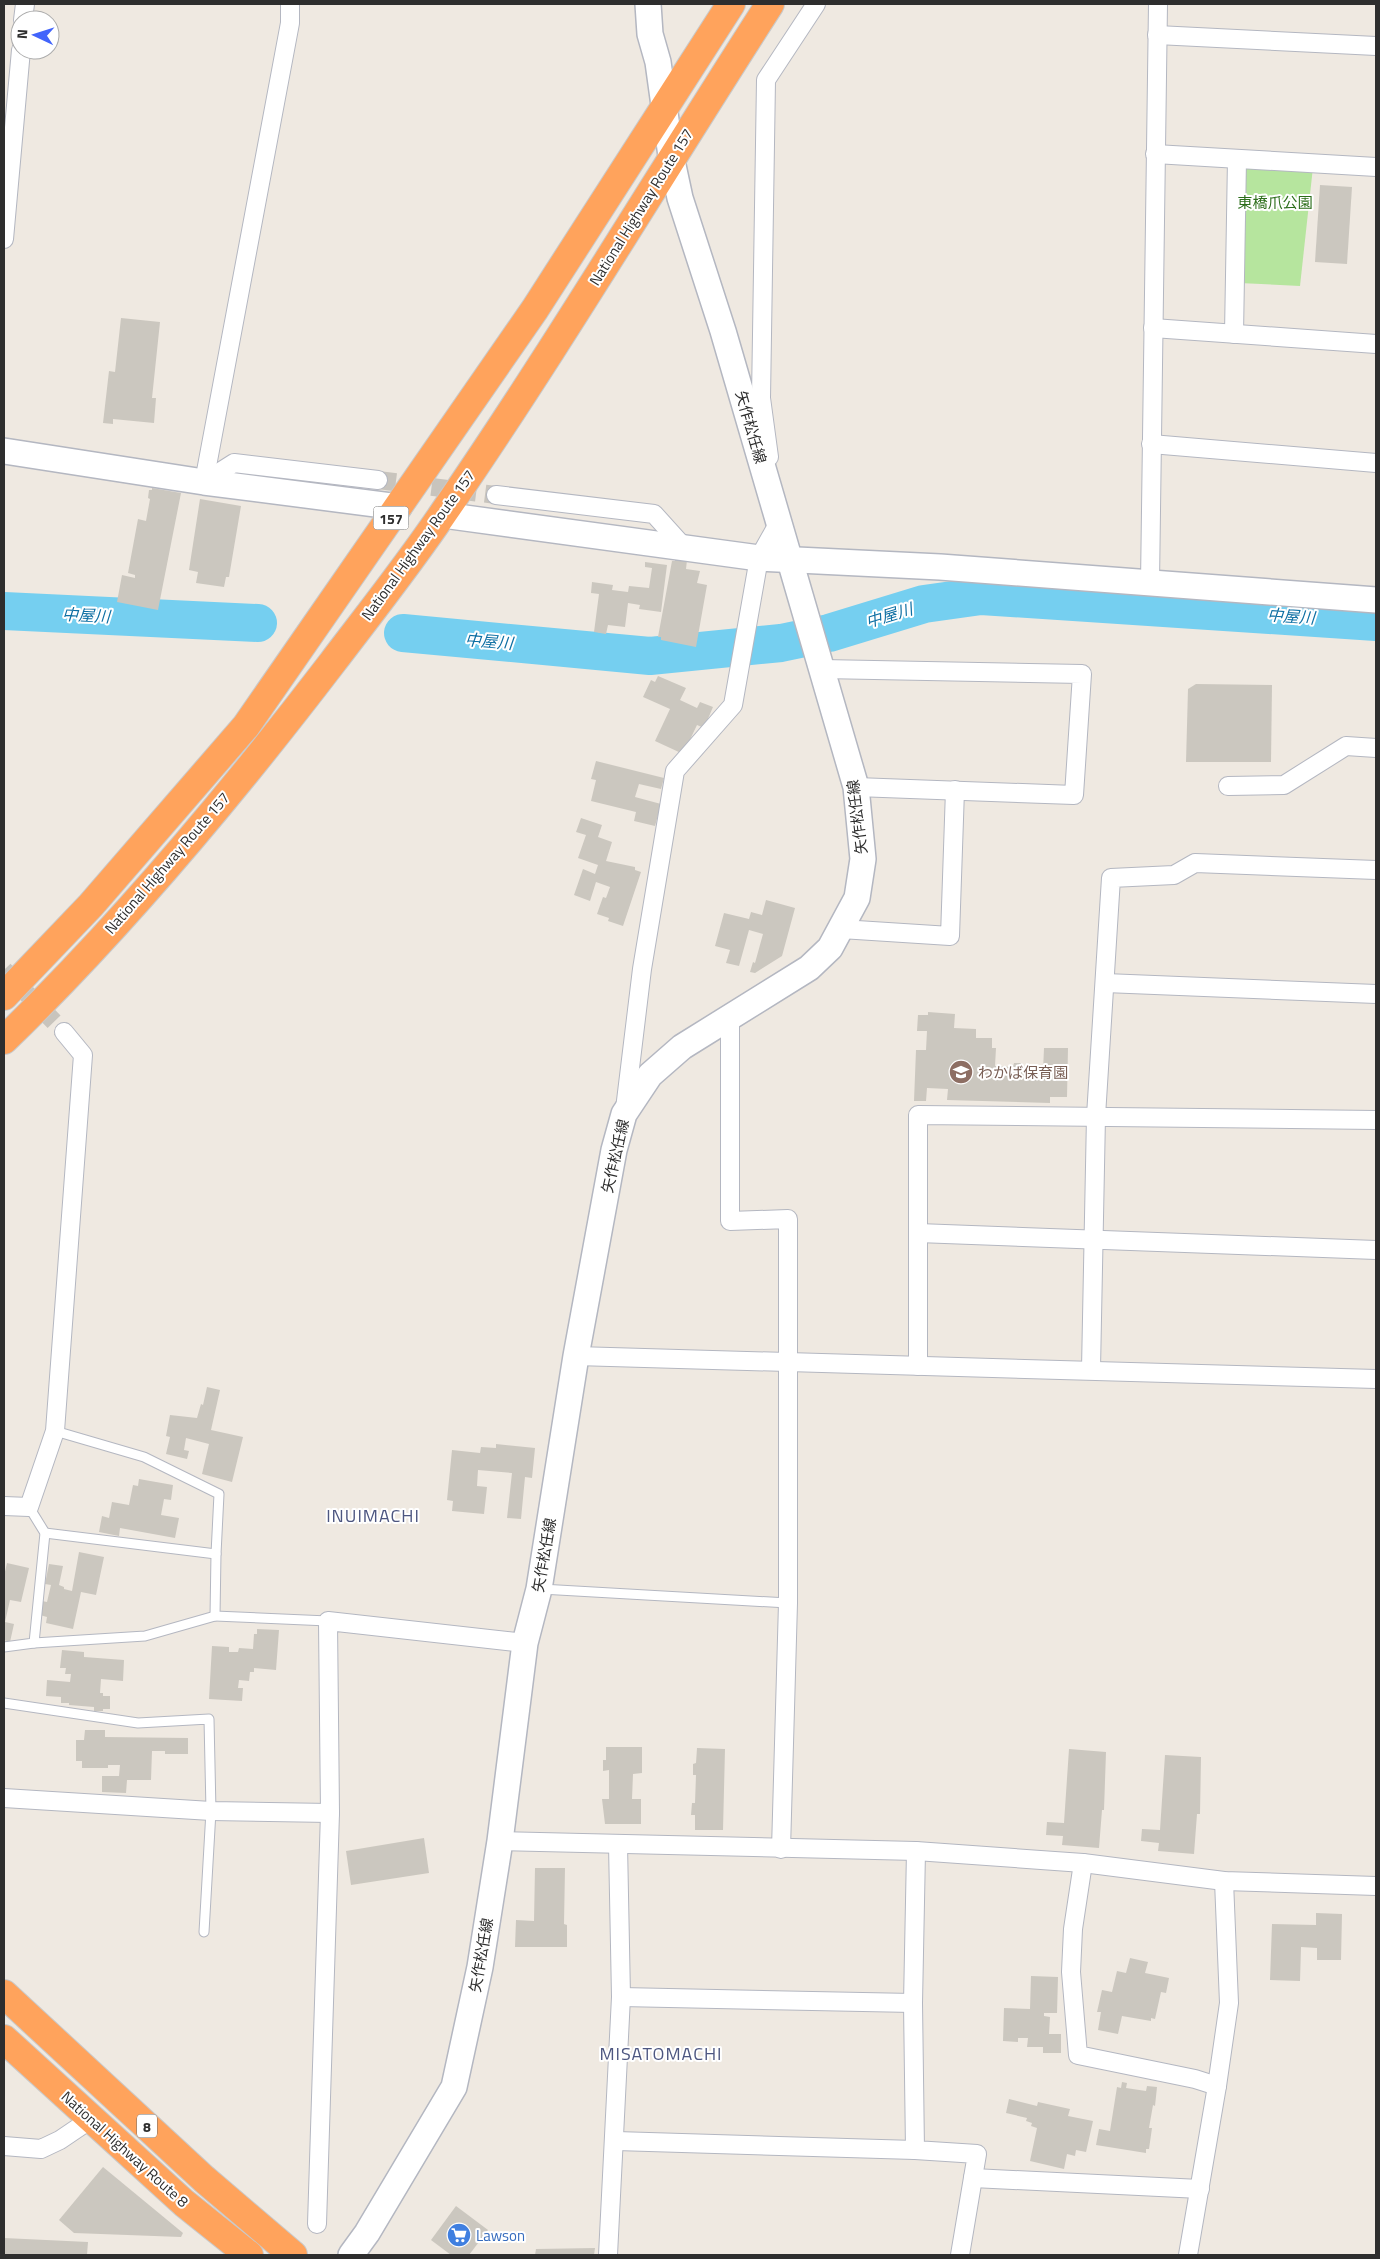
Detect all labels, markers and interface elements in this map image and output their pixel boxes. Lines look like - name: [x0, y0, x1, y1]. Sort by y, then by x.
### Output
- north arrow: [10, 10, 60, 60]
- text: N: [11, 28, 32, 40]
- street label: National Highway Route 157: [583, 124, 699, 290]
- park label: 東橋爪公園: [1237, 191, 1313, 214]
- street label: 矢作松任線: [730, 388, 772, 466]
- street label: National Highway Route 157: [355, 465, 481, 625]
- road number: 157: [374, 506, 408, 530]
- water label: 中屋川: [863, 596, 917, 633]
- water label: 中屋川: [61, 602, 113, 628]
- water label: 中屋川: [1266, 602, 1318, 630]
- water label: 中屋川: [464, 627, 516, 655]
- street label: 矢作松任線: [841, 778, 873, 856]
- street label: National Highway Route 157: [99, 787, 235, 939]
- school or university icon: わかば保育園: [948, 1059, 974, 1085]
- place label: わかば保育園: [978, 1061, 1068, 1084]
- street label: 矢作松任線: [595, 1117, 635, 1195]
- district label: INUIMACHI: [326, 1502, 420, 1529]
- street label: 矢作松任線: [526, 1516, 562, 1594]
- street label: 矢作松任線: [463, 1916, 499, 1994]
- district label: MISATOMACHI: [600, 2040, 723, 2067]
- street label: National Highway Route 8: [56, 2085, 194, 2213]
- road number: 8: [137, 2114, 157, 2138]
- supermarket icon: Lawson: [446, 2222, 472, 2248]
- place label: Lawson: [476, 2224, 525, 2247]

